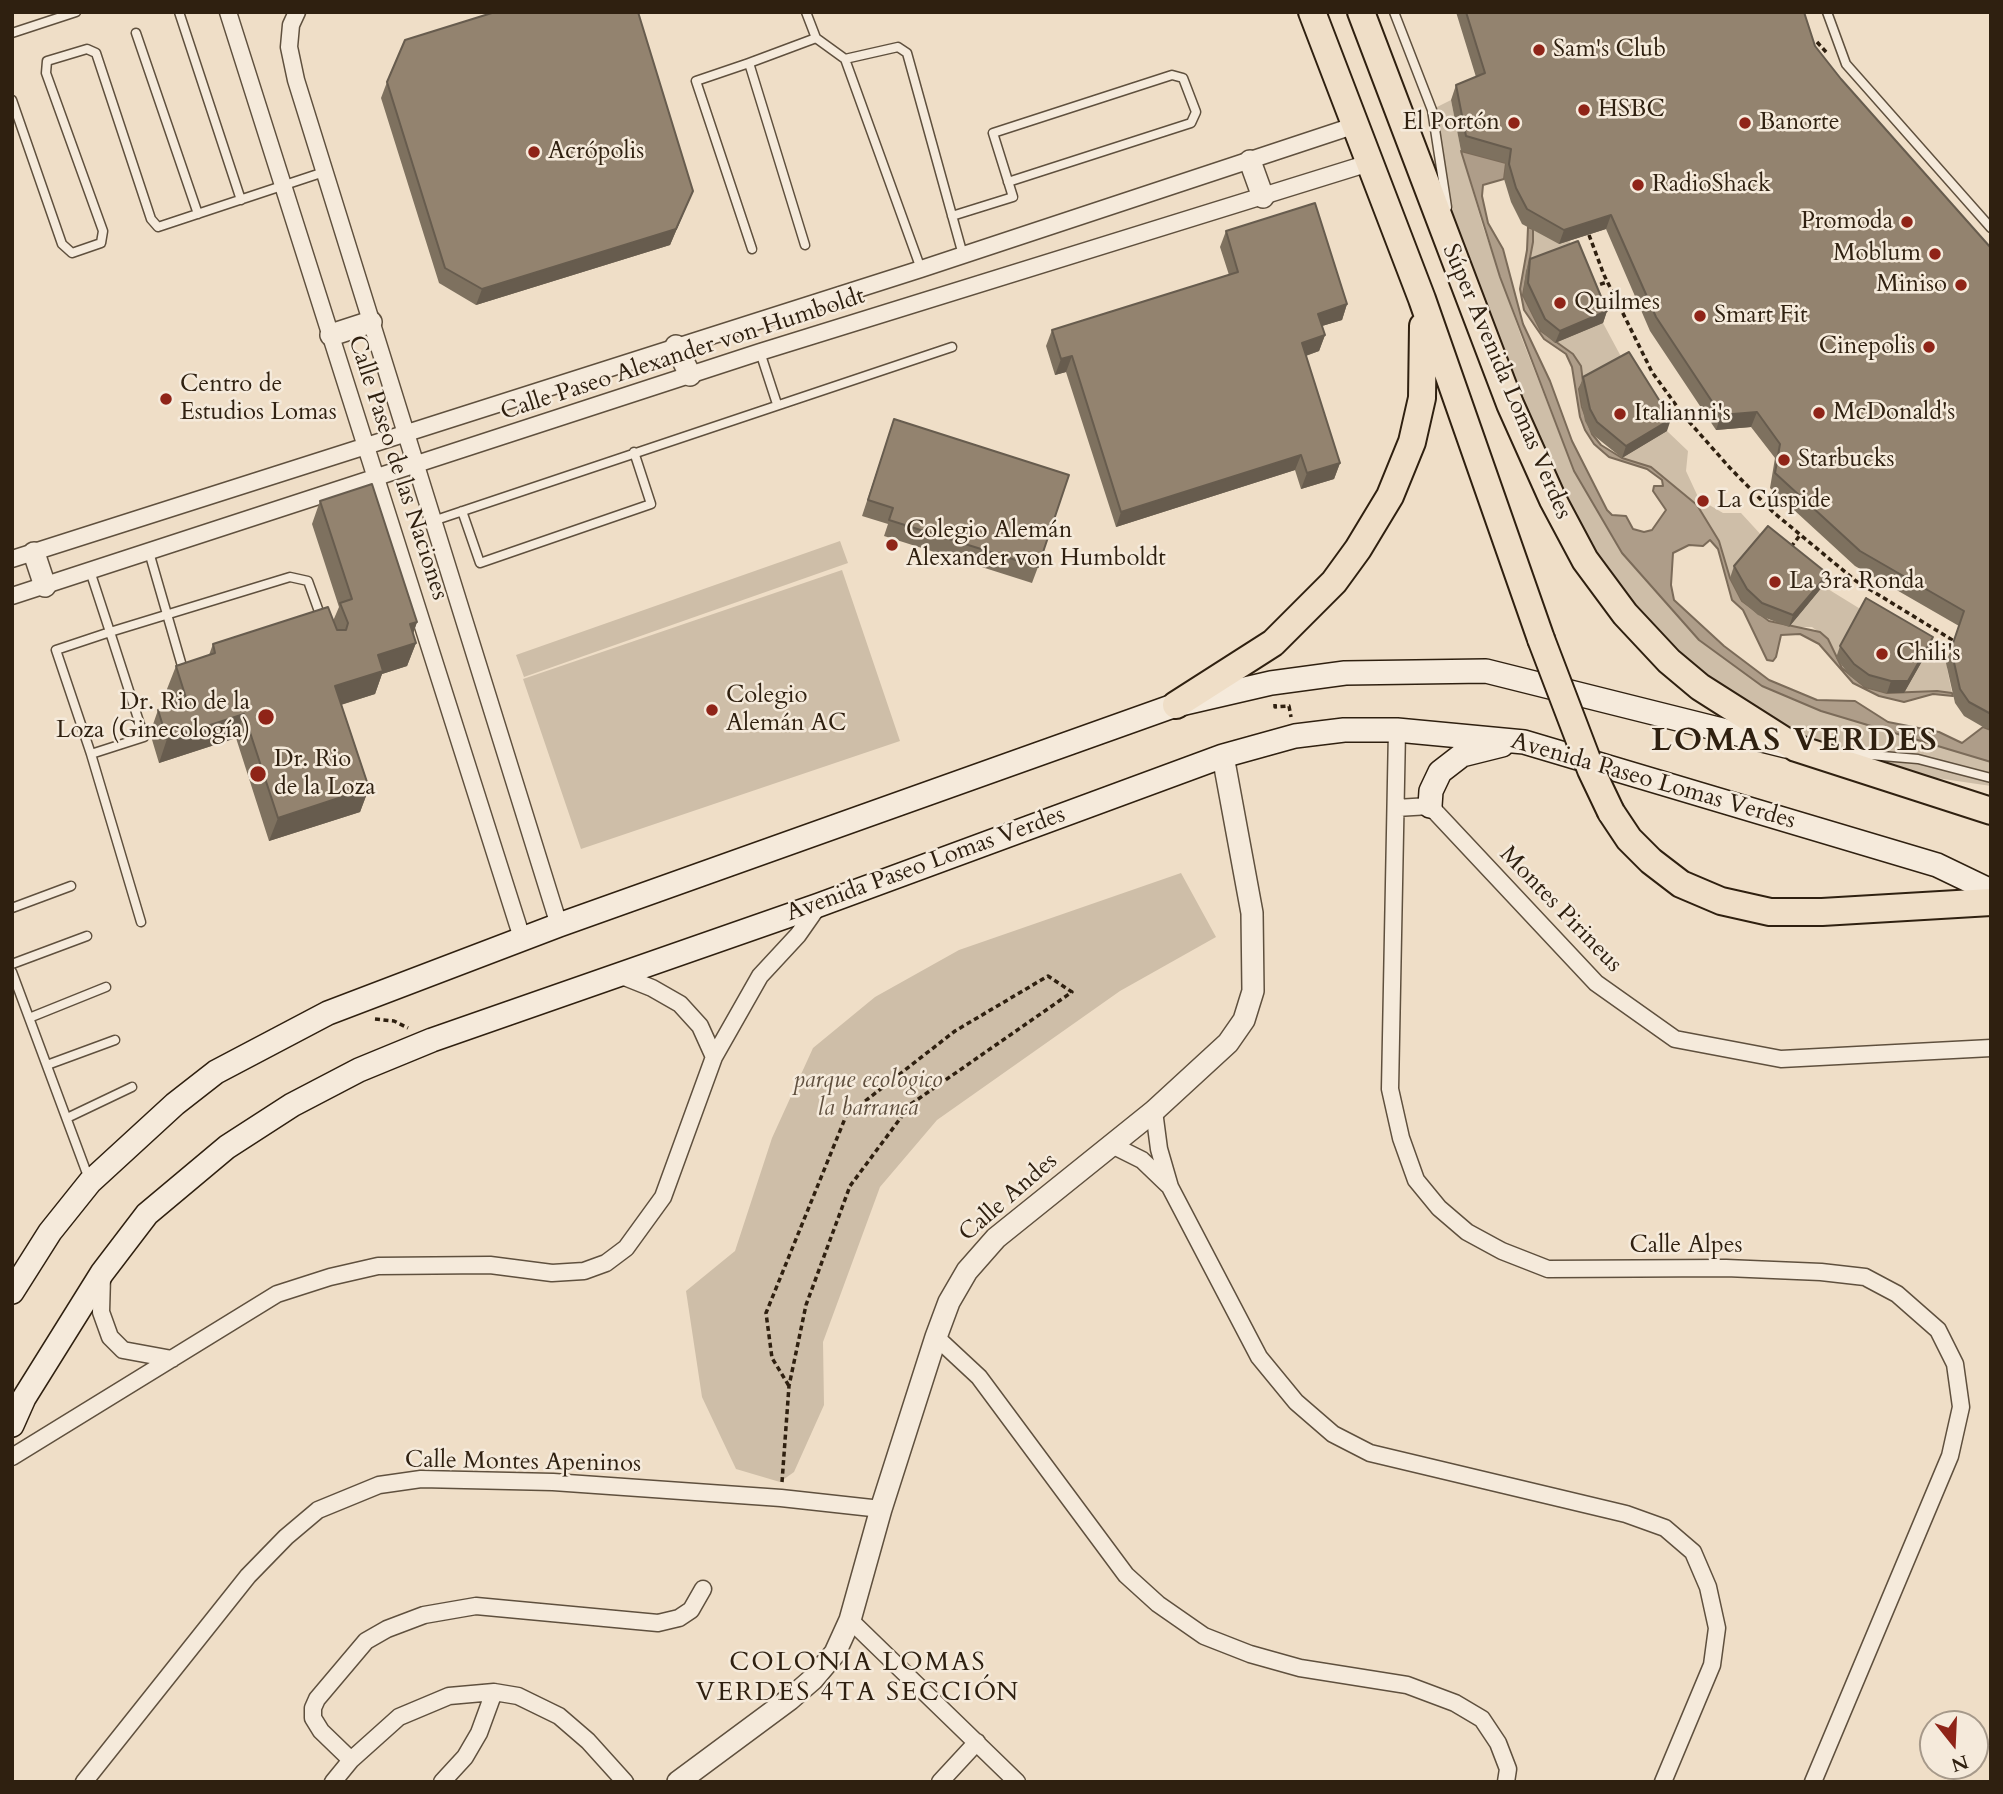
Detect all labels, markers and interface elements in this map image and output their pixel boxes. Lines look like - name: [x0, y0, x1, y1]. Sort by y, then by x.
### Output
- place label: Sam's Club: [1553, 36, 1666, 64]
- marker: Sam's Club: [1531, 42, 1547, 58]
- place label: HSBC: [1598, 96, 1665, 124]
- marker: HSBC: [1576, 102, 1592, 118]
- place label: El Portón: [1403, 109, 1500, 137]
- place label: Banorte: [1759, 109, 1840, 137]
- marker: El Portón: [1506, 115, 1522, 131]
- marker: Banorte: [1737, 115, 1753, 131]
- place label: Acrópolis: [548, 138, 644, 166]
- marker: Acrópolis: [526, 144, 542, 160]
- place label: RadioShack: [1652, 171, 1771, 199]
- marker: RadioShack: [1630, 177, 1646, 193]
- place label: Promoda: [1801, 208, 1893, 236]
- marker: Promoda: [1899, 214, 1915, 230]
- street label: Súper Avenida Lomas Verdes: [1435, 240, 1577, 524]
- place label: Moblum: [1833, 240, 1921, 268]
- marker: Moblum: [1927, 246, 1943, 262]
- place label: Miniso: [1876, 271, 1947, 299]
- marker: Miniso: [1953, 277, 1969, 293]
- street label: Calle Paseo Alexander von Humboldt: [497, 282, 869, 428]
- place label: Quilmes: [1574, 289, 1660, 317]
- marker: Quilmes: [1552, 295, 1568, 311]
- place label: Smart Fit: [1714, 302, 1807, 330]
- marker: Smart Fit: [1692, 308, 1708, 324]
- street label: Calle Paseo de las Naciones: [341, 332, 453, 604]
- place label: Cinepolis: [1819, 333, 1915, 361]
- marker: Cinepolis: [1921, 339, 1937, 355]
- place label: Centro de Estudios Lomas: [180, 371, 337, 427]
- marker: Centro de Estudios Lomas: [158, 391, 174, 407]
- place label: McDonald's: [1833, 399, 1955, 427]
- place label: Italianni's: [1634, 400, 1731, 428]
- marker: McDonald's: [1811, 405, 1827, 421]
- marker: Italianni's: [1612, 406, 1628, 422]
- place label: Starbucks: [1798, 446, 1895, 474]
- marker: Starbucks: [1776, 452, 1792, 468]
- place label: La Cúspide: [1717, 487, 1831, 515]
- marker: La Cúspide: [1695, 493, 1711, 509]
- place label: Colegio Alemán Alexander von Humboldt: [906, 517, 1166, 573]
- marker: Colegio Alemán Alexander von Humboldt: [884, 537, 900, 553]
- place label: La 3ra Ronda: [1789, 568, 1925, 596]
- marker: La 3ra Ronda: [1767, 574, 1783, 590]
- place label: Chili's: [1896, 640, 1961, 668]
- marker: Chili's: [1874, 646, 1890, 662]
- place label: Colegio Alemán AC: [726, 682, 846, 738]
- place label: Dr. Rio de la Loza (Ginecología): [56, 689, 250, 745]
- marker: Colegio Alemán AC: [704, 702, 720, 718]
- marker: Dr. Rio de la Loza (Ginecología): [256, 707, 276, 727]
- district label: LOMAS VERDES: [1653, 724, 1937, 762]
- street label: Avenida Paseo Lomas Verdes: [1507, 728, 1799, 836]
- place label: Dr. Rio de la Loza: [274, 746, 376, 802]
- marker: Dr. Rio de la Loza: [248, 764, 268, 784]
- street label: Avenida Paseo Lomas Verdes: [783, 801, 1069, 929]
- street label: Montes Pirineus: [1493, 841, 1627, 979]
- park label: parque ecologico la barranca: [793, 1067, 943, 1123]
- street label: Calle Andes: [954, 1148, 1064, 1248]
- street label: Calle Alpes: [1629, 1232, 1743, 1260]
- street label: Calle Montes Apeninos: [405, 1447, 641, 1479]
- district label: COLONIA LOMAS VERDES 4TA SECCIÓN: [698, 1648, 1018, 1710]
- north arrow: [1919, 1710, 1989, 1780]
- text: N: [1948, 1748, 1972, 1778]

